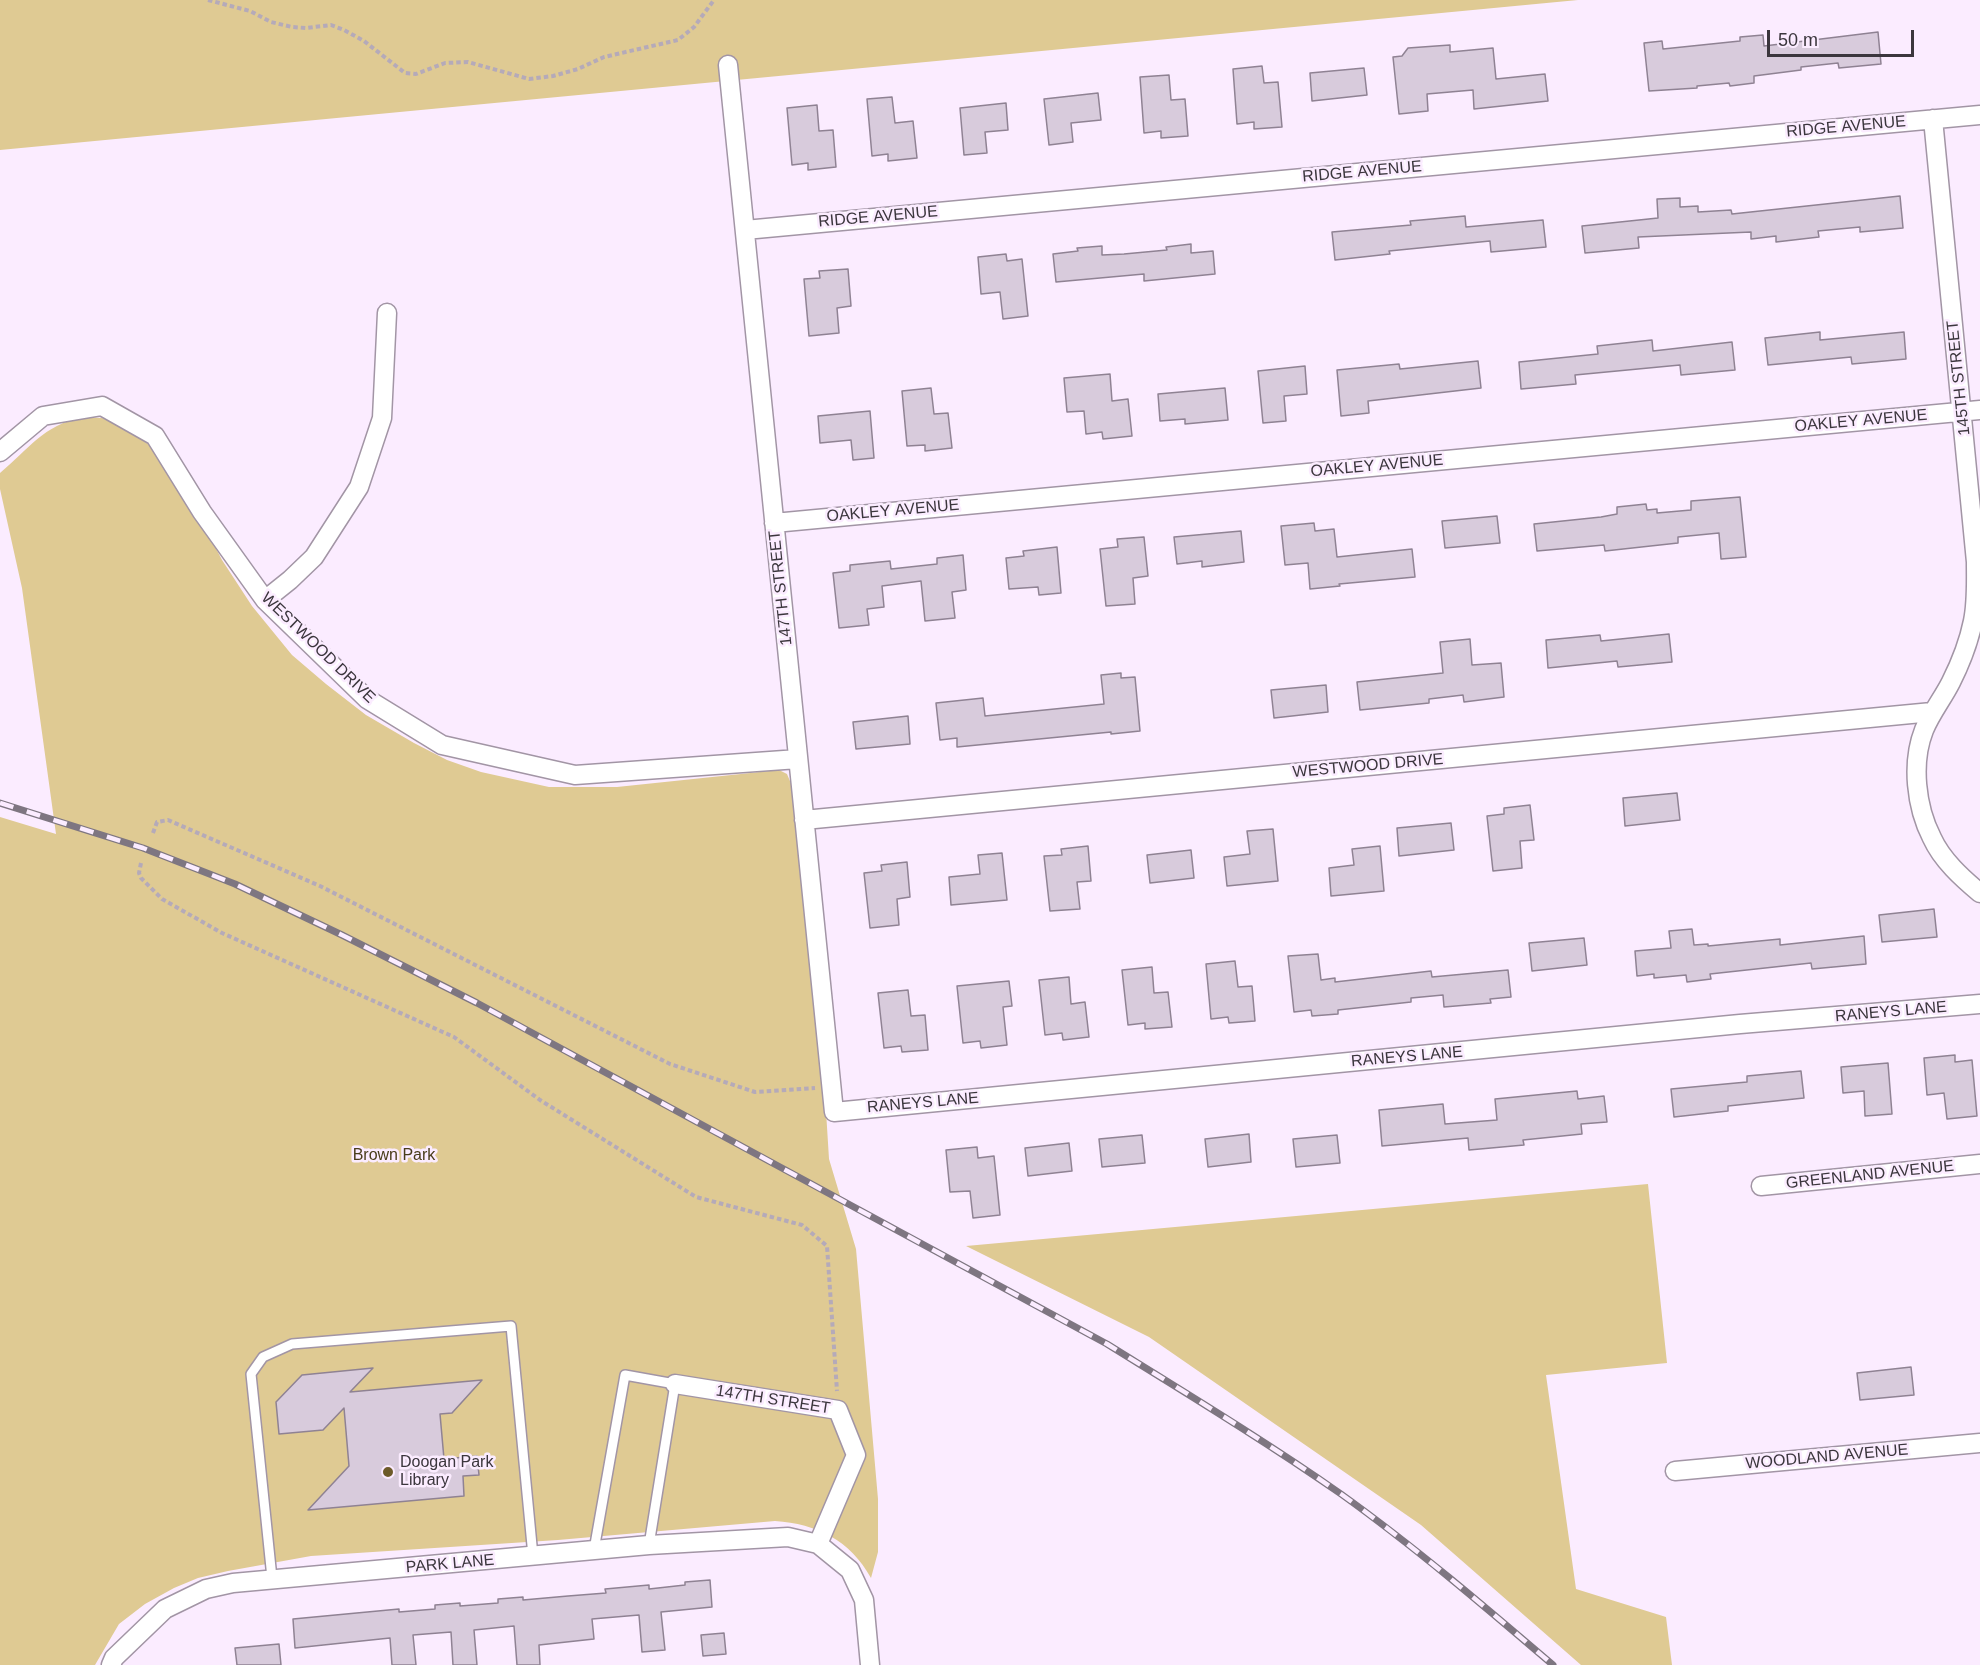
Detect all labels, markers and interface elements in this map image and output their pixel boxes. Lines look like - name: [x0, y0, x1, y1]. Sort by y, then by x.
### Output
- scale bar: [1770, 18, 1917, 56]
- text: 50 m: [1778, 30, 1818, 50]
- street label: RIDGE AVENUE: [1786, 112, 1906, 142]
- street label: RIDGE AVENUE: [1302, 157, 1422, 187]
- street label: RIDGE AVENUE: [818, 202, 938, 232]
- street label: 145TH STREET: [1943, 320, 1975, 436]
- street label: OAKLEY AVENUE: [1794, 406, 1928, 436]
- street label: OAKLEY AVENUE: [1310, 451, 1444, 481]
- street label: OAKLEY AVENUE: [826, 496, 960, 526]
- street label: 147TH STREET: [765, 530, 797, 646]
- street label: WESTWOOD DRIVE: [257, 589, 379, 707]
- street label: WESTWOOD DRIVE: [1292, 750, 1444, 782]
- street label: RANEYS LANE: [1834, 998, 1948, 1026]
- street label: RANEYS LANE: [1350, 1043, 1464, 1071]
- street label: RANEYS LANE: [866, 1089, 980, 1117]
- park label: Brown Park: [353, 1146, 435, 1166]
- street label: GREENLAND AVENUE: [1785, 1157, 1955, 1193]
- street label: 147TH STREET: [714, 1381, 832, 1419]
- street label: WOODLAND AVENUE: [1745, 1440, 1909, 1474]
- place label: Doogan Park Library: [400, 1453, 493, 1491]
- marker: Doogan Park Library: [381, 1465, 395, 1479]
- street label: PARK LANE: [405, 1551, 495, 1577]

